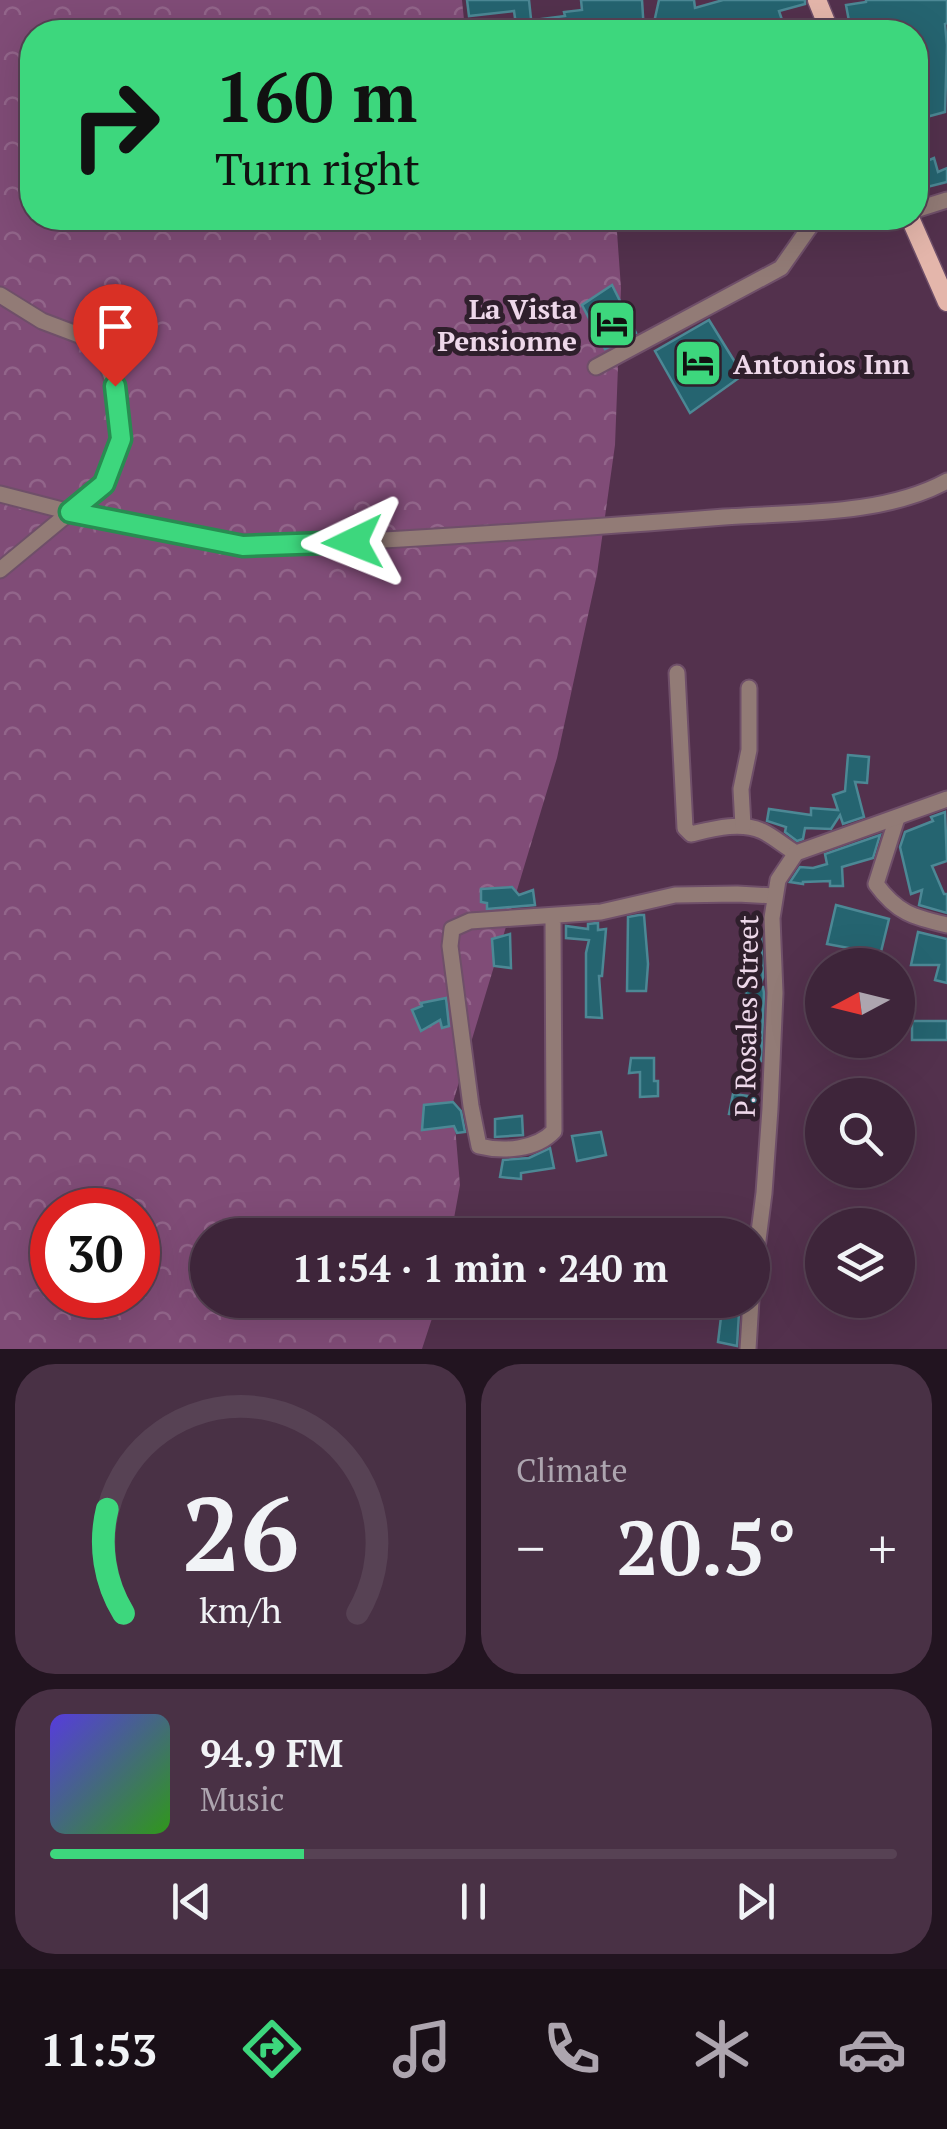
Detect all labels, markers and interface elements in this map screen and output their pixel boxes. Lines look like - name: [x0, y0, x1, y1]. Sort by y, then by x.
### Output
- text: 160 m: [215, 49, 417, 142]
- icon: right: [50, 60, 180, 190]
- text: Turn right: [215, 138, 420, 198]
- pin: [73, 284, 158, 387]
- place label: La Vista Pensionne: [437, 290, 577, 359]
- hotel icon: La Vista Pensionne: [586, 298, 638, 350]
- icon: arrive: [88, 299, 143, 354]
- hotel icon: Antonios Inn: [672, 337, 724, 389]
- place label: Antonios Inn: [733, 345, 910, 382]
- position arrow: [301, 490, 405, 594]
- street label: P. Rosales Street: [726, 914, 766, 1117]
- north arrow: [805, 948, 915, 1058]
- map controls: [805, 948, 915, 1318]
- button: search: [805, 1078, 915, 1188]
- speed limit sign: 30: [30, 1188, 160, 1318]
- button: layers: [805, 1208, 915, 1318]
- text: 11:54 · 1 min · 240 m: [292, 1243, 668, 1293]
- text: Climate: [516, 1449, 628, 1491]
- text: 26: [182, 1463, 299, 1601]
- text: 20.5°: [616, 1497, 797, 1596]
- text: −: [516, 1511, 545, 1584]
- text: +: [868, 1511, 897, 1584]
- text: km/h: [199, 1586, 282, 1633]
- text: 94.9 FM: [200, 1728, 343, 1778]
- text: Music: [200, 1778, 285, 1820]
- icon: previous: [164, 1874, 219, 1929]
- icon: pause: [446, 1874, 501, 1929]
- icon: next: [728, 1874, 783, 1929]
- icon: directions: [237, 2014, 307, 2084]
- icon: music: [387, 2014, 457, 2084]
- icon: phone: [537, 2014, 607, 2084]
- icon: climate: [687, 2014, 757, 2084]
- icon: car: [837, 2014, 907, 2084]
- text: 11:53: [40, 2019, 157, 2079]

